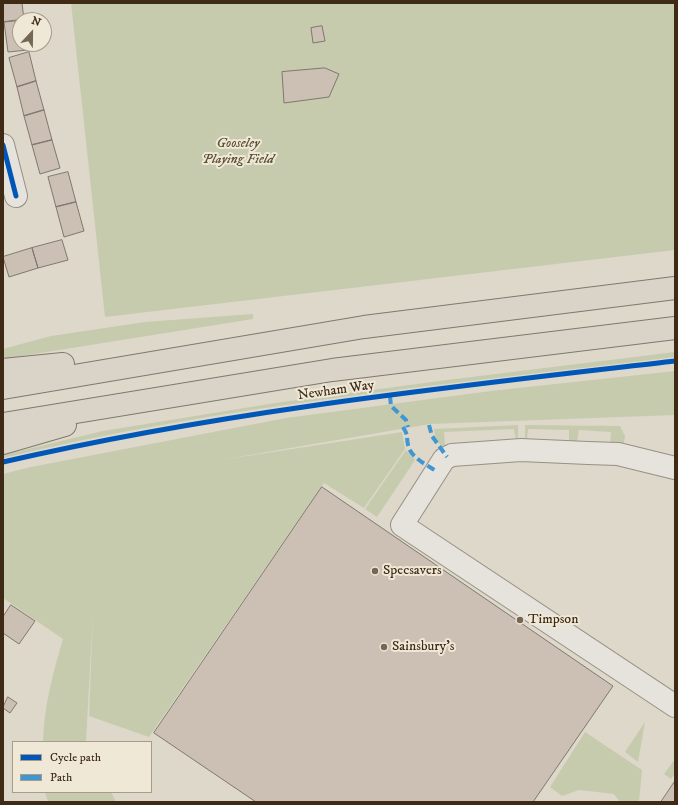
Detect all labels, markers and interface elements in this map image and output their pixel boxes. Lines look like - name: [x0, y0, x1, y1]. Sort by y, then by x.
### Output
- north arrow: [12, 12, 52, 52]
- text: N: [29, 14, 43, 30]
- park label: Gooseley Playing Field: [202, 136, 274, 168]
- street label: Newham Way: [297, 377, 375, 405]
- place label: Specsavers: [383, 563, 442, 579]
- marker: Specsavers: [370, 566, 380, 576]
- place label: Timpson: [528, 612, 578, 628]
- marker: Timpson: [515, 615, 525, 625]
- place label: Sainsbury's: [392, 639, 454, 655]
- marker: Sainsbury's: [379, 642, 389, 652]
- legend: [12, 741, 152, 793]
- text: Cycle path: [50, 750, 101, 765]
- text: Path: [50, 770, 72, 785]

